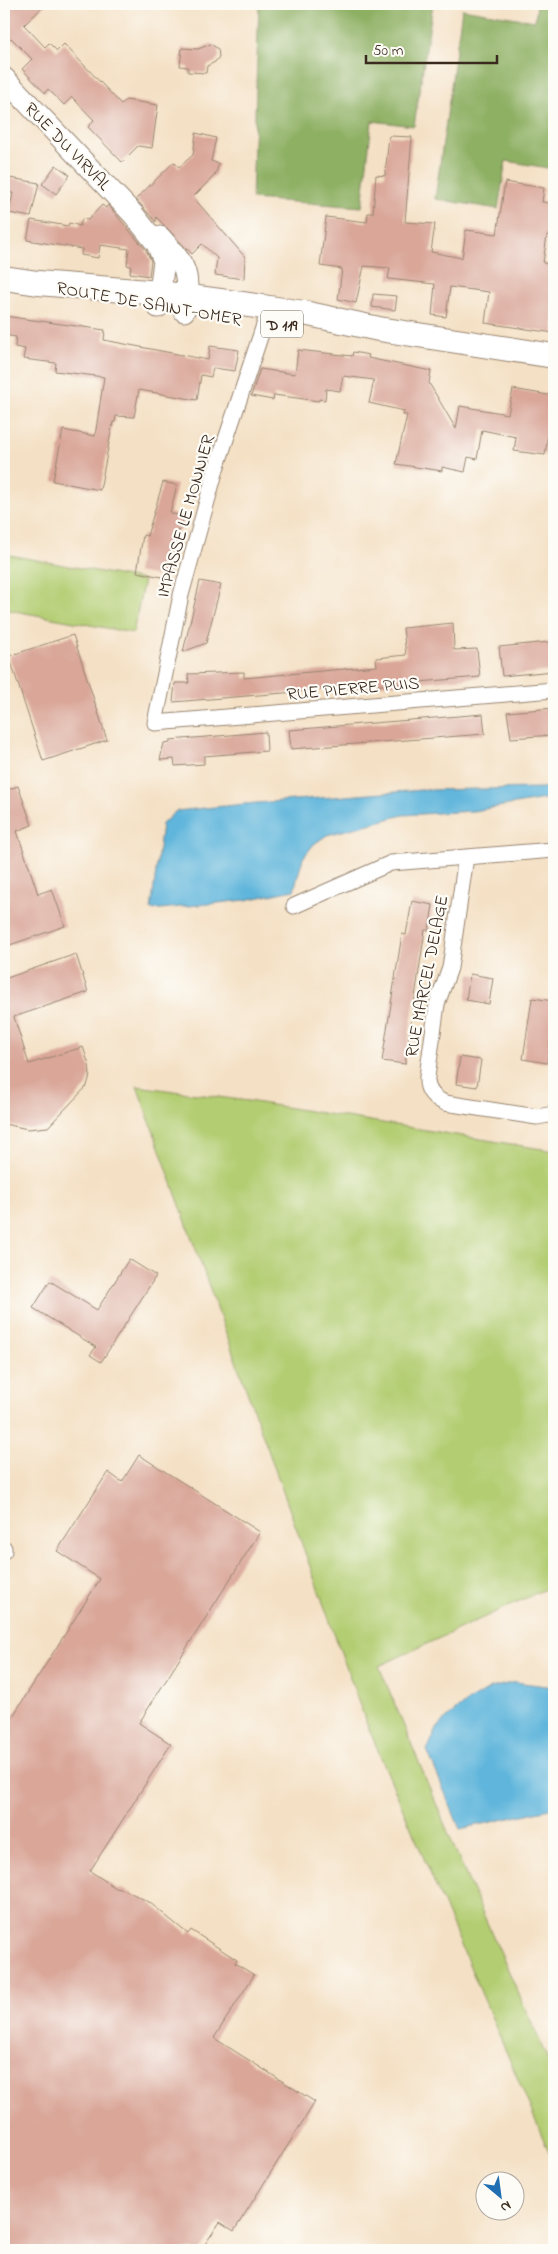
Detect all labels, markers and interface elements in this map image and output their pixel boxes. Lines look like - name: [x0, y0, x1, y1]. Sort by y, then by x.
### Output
- scale bar: [366, 32, 497, 64]
- text: 50 m: [373, 40, 404, 62]
- street label: RUE DU VIRVAL: [17, 97, 116, 198]
- street label: ROUTE DE SAINT-OMER: [54, 276, 243, 334]
- road number: D 119: [261, 310, 303, 338]
- street label: IMPASSE LE MONNIER: [151, 432, 223, 601]
- street label: RUE PIERRE PUIS: [286, 671, 421, 709]
- street label: RUE MARCEL DELAGE: [399, 893, 456, 1060]
- north arrow: [476, 2172, 526, 2222]
- text: N: [496, 2195, 515, 2218]

